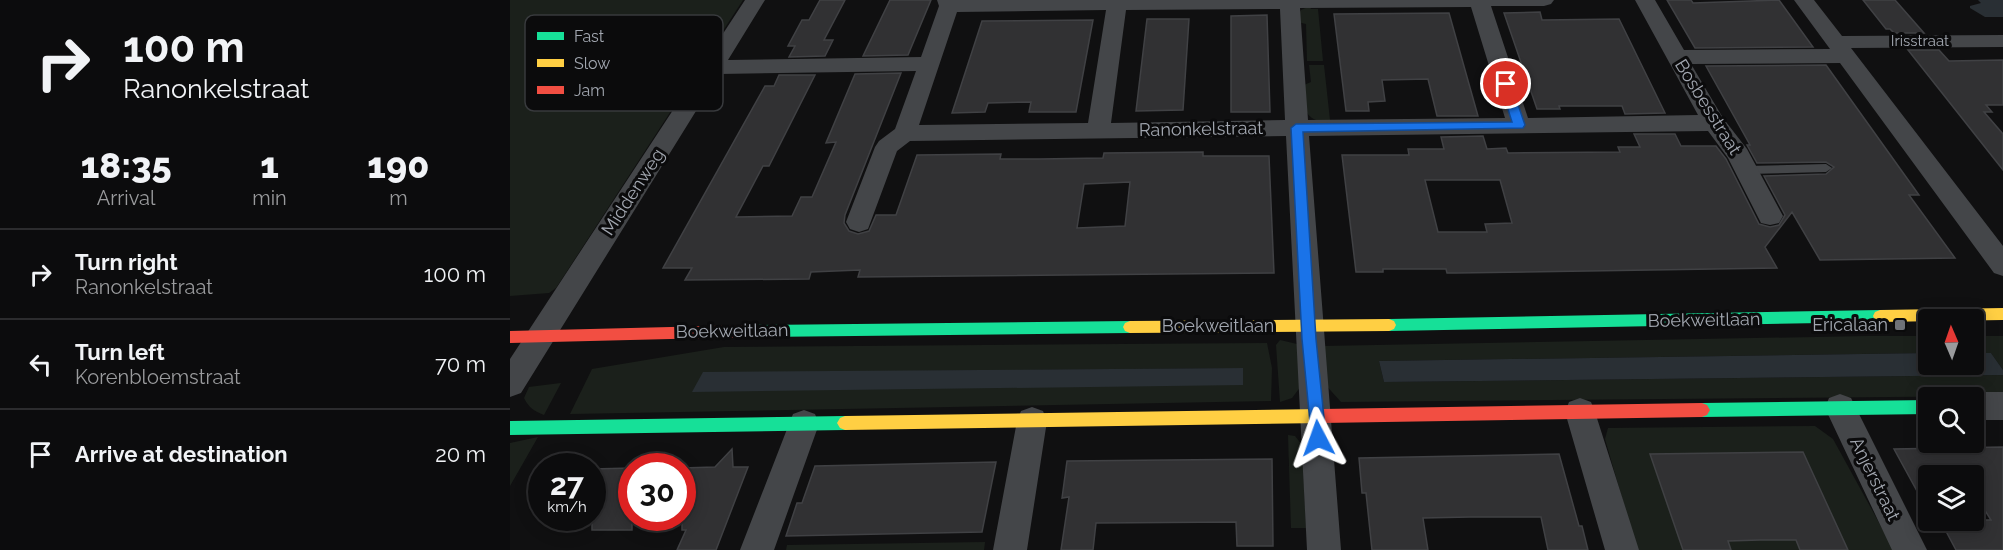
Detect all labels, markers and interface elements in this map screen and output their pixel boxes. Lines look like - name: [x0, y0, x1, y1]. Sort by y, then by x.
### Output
- legend: [525, 15, 723, 111]
- text: 100 m: [123, 23, 245, 72]
- icon: right: [24, 24, 102, 102]
- text: Fast: [574, 27, 605, 46]
- street label: Irisstraat: [1891, 32, 1949, 50]
- text: Slow: [574, 54, 610, 73]
- street label: Bosbesstraat: [1671, 55, 1746, 158]
- pin: [1480, 58, 1531, 109]
- icon: arrive: [1489, 67, 1522, 100]
- text: Ranonkelstraat: [123, 73, 309, 104]
- text: Jam: [574, 81, 605, 100]
- street label: Ranonkelstraat: [1139, 117, 1263, 140]
- text: 18:35: [81, 144, 172, 186]
- text: 1: [260, 144, 279, 186]
- text: 190: [367, 144, 429, 186]
- street label: Middenweg: [597, 145, 668, 239]
- text: Arrival: [97, 186, 155, 210]
- text: min: [252, 186, 287, 210]
- text: m: [389, 186, 408, 210]
- text: Turn right: [75, 249, 178, 275]
- icon: right: [24, 258, 57, 291]
- text: 100 m: [424, 261, 486, 287]
- text: Ranonkelstraat: [75, 275, 213, 299]
- street label: Boekweitlaan: [1647, 308, 1760, 331]
- north arrow: [1918, 309, 1984, 375]
- map controls: [1918, 309, 1984, 531]
- place label: Ericalaan: [1812, 314, 1888, 335]
- street label: Boekweitlaan: [1162, 315, 1274, 336]
- marker: Ericalaan: [1893, 318, 1907, 332]
- street label: Boekweitlaan: [675, 319, 788, 342]
- text: Turn left: [75, 339, 165, 365]
- icon: left: [24, 348, 57, 381]
- text: 70 m: [435, 351, 486, 377]
- text: Korenbloemstraat: [75, 365, 241, 389]
- button: search: [1918, 387, 1984, 453]
- position arrow: [1286, 406, 1350, 470]
- street label: Anjerstraat: [1846, 434, 1905, 524]
- icon: arrive: [24, 438, 57, 471]
- text: Arrive at destination: [75, 441, 288, 467]
- text: 20 m: [435, 441, 486, 467]
- speed limit sign: 30: [618, 453, 696, 531]
- button: layers: [1918, 465, 1984, 531]
- text: 27: [550, 467, 584, 502]
- text: km/h: [547, 498, 587, 516]

